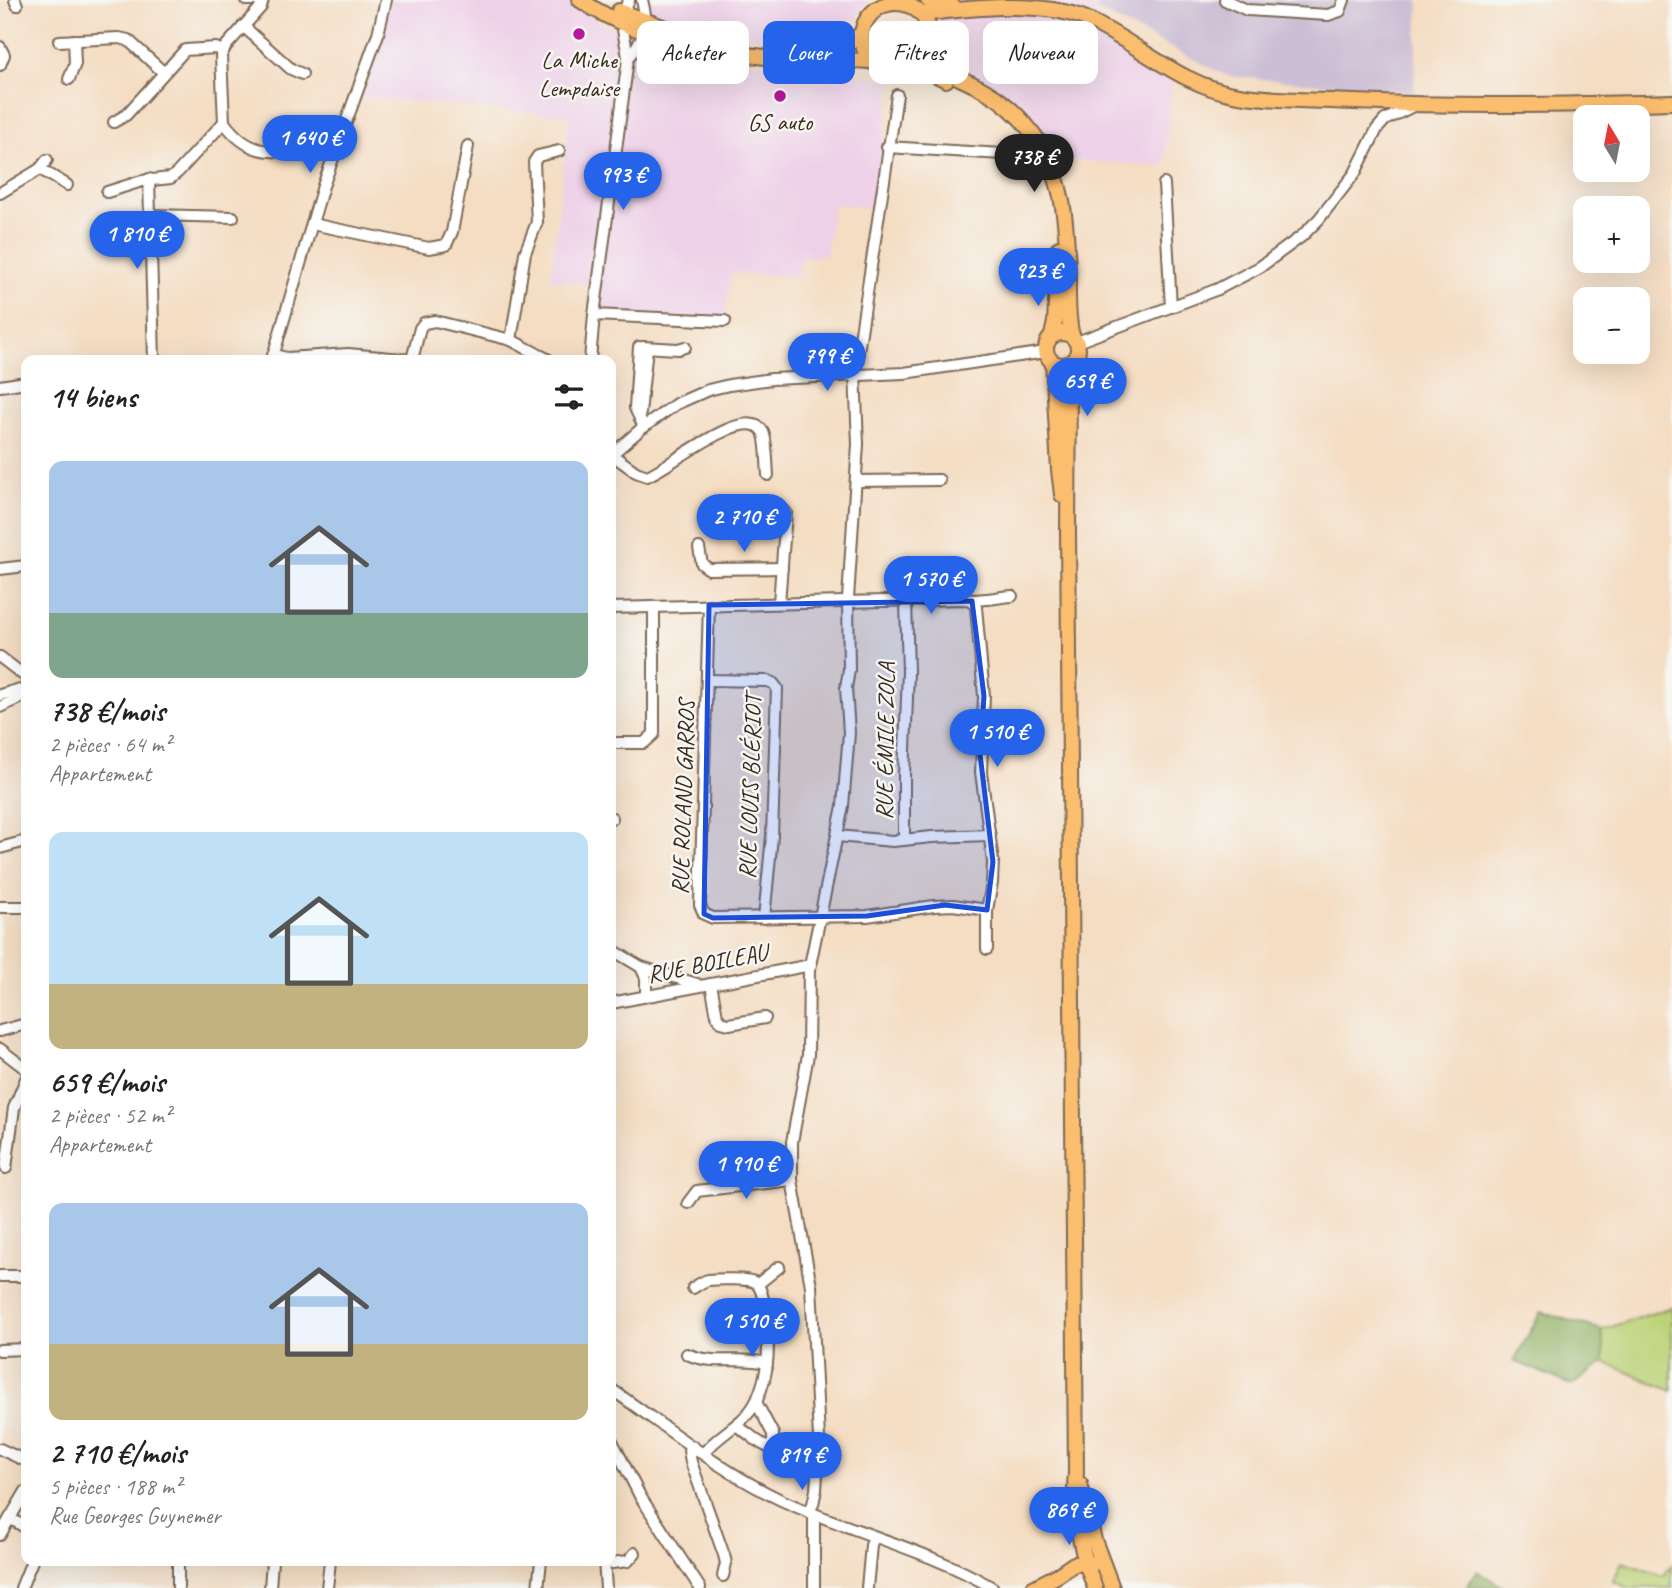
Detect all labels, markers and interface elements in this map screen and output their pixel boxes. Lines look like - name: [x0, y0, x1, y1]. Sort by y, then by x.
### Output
- chip: Acheter: [637, 21, 749, 84]
- chip: Louer: [763, 21, 855, 84]
- chip: Filtres: [869, 21, 969, 84]
- chip: Nouveau: [983, 21, 1098, 84]
- marker: La Miche Lempdaise: [571, 26, 587, 42]
- place label: La Miche Lempdaise: [539, 45, 621, 103]
- marker: GS auto: [772, 88, 788, 104]
- north arrow: [1573, 105, 1650, 182]
- map controls: [1573, 105, 1650, 364]
- place label: GS auto: [748, 107, 814, 137]
- pin: 1 640 €: [245, 116, 375, 175]
- text: 1 640 €: [278, 123, 342, 152]
- pin: 738 €: [985, 134, 1083, 194]
- text: 738 €: [1011, 142, 1057, 171]
- pin: 993 €: [574, 152, 672, 212]
- text: 993 €: [600, 160, 646, 189]
- button: +: [1573, 196, 1650, 273]
- pin: 1 810 €: [72, 212, 202, 271]
- text: 1 810 €: [106, 219, 168, 248]
- pin: 923 €: [989, 248, 1087, 308]
- text: 923 €: [1015, 256, 1061, 285]
- button: −: [1573, 287, 1650, 364]
- pin: 799 €: [778, 334, 876, 393]
- text: 799 €: [804, 341, 850, 370]
- pin: 659 €: [1038, 358, 1136, 418]
- text: 659 €: [1064, 366, 1110, 395]
- text: 14 biens: [49, 378, 137, 416]
- icon: filters: [550, 378, 588, 416]
- pin: 2 710 €: [679, 494, 809, 554]
- text: 2 710 €: [713, 502, 775, 531]
- icon: home: [256, 507, 382, 633]
- pin: 1 570 €: [866, 556, 996, 616]
- text: 1 570 €: [900, 564, 962, 593]
- street label: RUE ÉMILE ZOLA: [869, 661, 901, 820]
- street label: RUE LOUIS BLÉRIOT: [732, 689, 768, 879]
- text: 738 €/mois: [49, 692, 165, 730]
- street label: RUE ROLAND GARROS: [665, 696, 702, 895]
- pin: 1 510 €: [932, 710, 1062, 769]
- text: 1 510 €: [966, 717, 1028, 746]
- text: 2 pièces · 64 m²: [49, 730, 171, 759]
- text: Appartement: [49, 759, 151, 788]
- icon: home: [256, 878, 382, 1004]
- street label: RUE BOILEAU: [645, 936, 774, 989]
- text: 659 €/mois: [49, 1063, 165, 1101]
- text: 2 pièces · 52 m²: [49, 1101, 171, 1130]
- text: Appartement: [49, 1130, 151, 1159]
- pin: 1 910 €: [681, 1142, 811, 1201]
- text: 1 910 €: [715, 1149, 777, 1178]
- icon: home: [256, 1249, 382, 1375]
- pin: 1 510 €: [687, 1298, 817, 1358]
- text: 1 510 €: [721, 1306, 783, 1335]
- pin: 819 €: [753, 1432, 851, 1492]
- text: 2 710 €/mois: [49, 1434, 186, 1472]
- text: 819 €: [779, 1440, 825, 1469]
- text: 5 pièces · 188 m²: [49, 1472, 181, 1501]
- pin: 869 €: [1020, 1488, 1118, 1547]
- text: 869 €: [1045, 1495, 1093, 1524]
- text: Rue Georges Guynemer: [49, 1501, 221, 1530]

